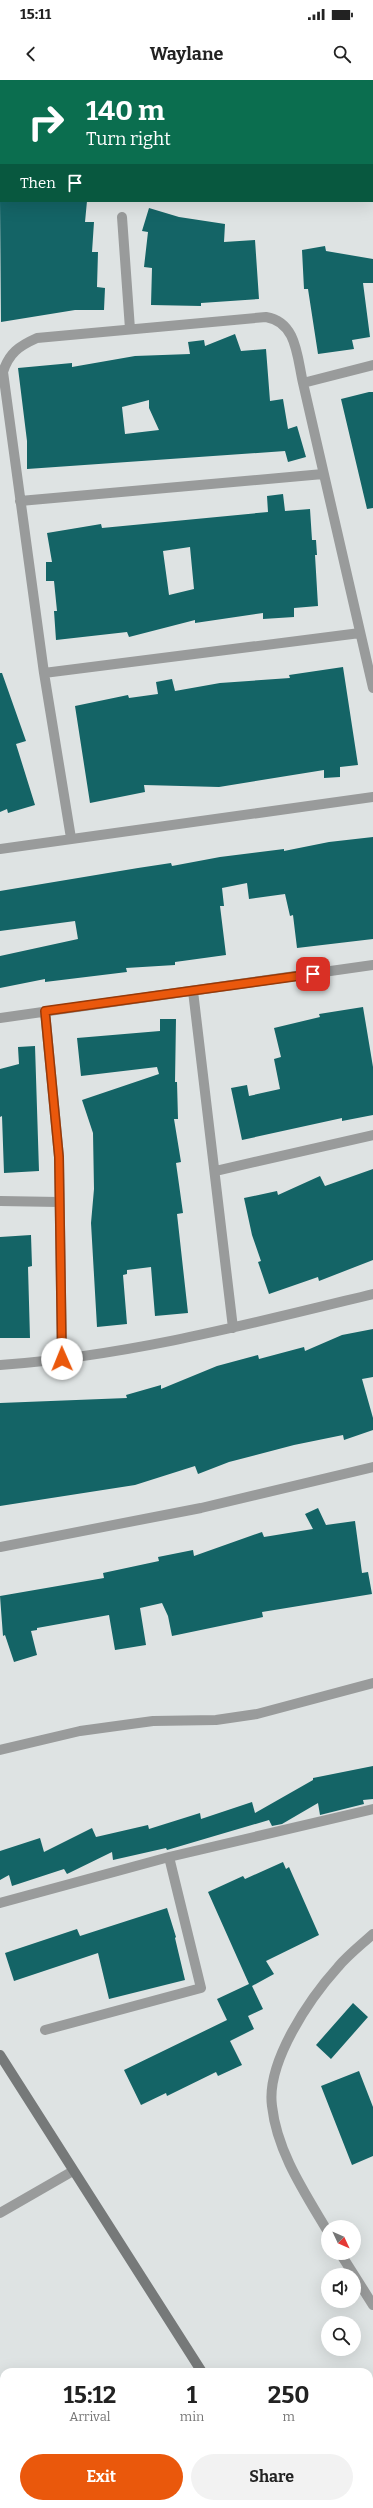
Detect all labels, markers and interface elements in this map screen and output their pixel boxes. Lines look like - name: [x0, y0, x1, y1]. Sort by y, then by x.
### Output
- text: 15:11: [20, 5, 51, 23]
- icon: back: [20, 43, 42, 65]
- text: Waylane: [150, 43, 223, 65]
- icon: search: [331, 43, 353, 65]
- text: 140 m: [86, 94, 165, 127]
- icon: right: [20, 96, 72, 148]
- text: Turn right: [86, 128, 171, 150]
- icon: arrive: [64, 172, 86, 194]
- text: Then: [20, 174, 56, 192]
- pin: [296, 957, 330, 991]
- icon: arrive: [302, 963, 324, 985]
- position arrow: [41, 1338, 83, 1380]
- north arrow: [321, 2220, 361, 2260]
- map controls: [321, 2220, 361, 2356]
- button: sound: [321, 2268, 361, 2308]
- button: search: [321, 2316, 361, 2356]
- text: 15:12: [63, 2381, 116, 2409]
- text: 1: [187, 2381, 197, 2409]
- text: 250: [268, 2381, 310, 2409]
- text: Arrival: [69, 2409, 110, 2424]
- text: min: [180, 2409, 204, 2424]
- text: m: [282, 2409, 295, 2424]
- button: Exit: [20, 2454, 183, 2500]
- button: Share: [191, 2454, 353, 2500]

